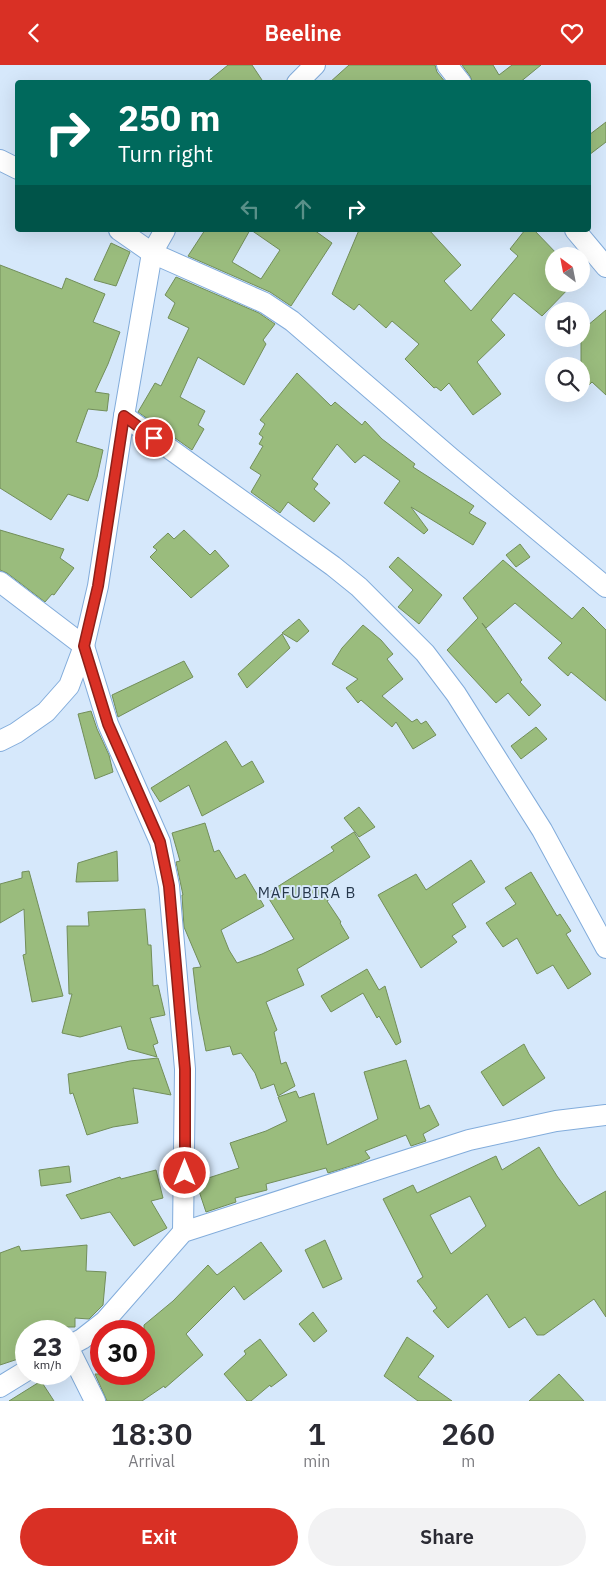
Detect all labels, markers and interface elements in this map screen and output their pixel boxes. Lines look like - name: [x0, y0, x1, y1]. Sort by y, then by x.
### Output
- text: Beeline: [265, 18, 341, 47]
- icon: back: [20, 19, 48, 47]
- icon: heart: [558, 19, 586, 47]
- text: 250 m: [118, 95, 221, 141]
- icon: right: [35, 100, 100, 165]
- text: Turn right: [118, 139, 213, 168]
- icon: left: [236, 195, 264, 223]
- icon: ahead: [289, 195, 317, 223]
- icon: right: [342, 195, 370, 223]
- north arrow: [545, 247, 590, 293]
- map controls: [545, 247, 590, 402]
- button: sound: [545, 302, 590, 347]
- button: search: [545, 357, 590, 402]
- pin: [133, 417, 175, 459]
- icon: arrive: [140, 424, 168, 452]
- district label: MAFUBIRA B: [258, 883, 356, 902]
- position arrow: [158, 1146, 210, 1198]
- speed limit sign: 30: [90, 1320, 155, 1385]
- text: 23: [32, 1330, 63, 1363]
- text: km/h: [33, 1357, 62, 1372]
- text: 18:30: [111, 1414, 192, 1453]
- text: 1: [308, 1414, 326, 1453]
- text: 260: [441, 1414, 495, 1453]
- text: Arrival: [128, 1451, 175, 1471]
- text: min: [303, 1451, 330, 1471]
- text: m: [461, 1451, 475, 1471]
- button: Exit: [20, 1508, 298, 1566]
- button: Share: [308, 1508, 586, 1566]

